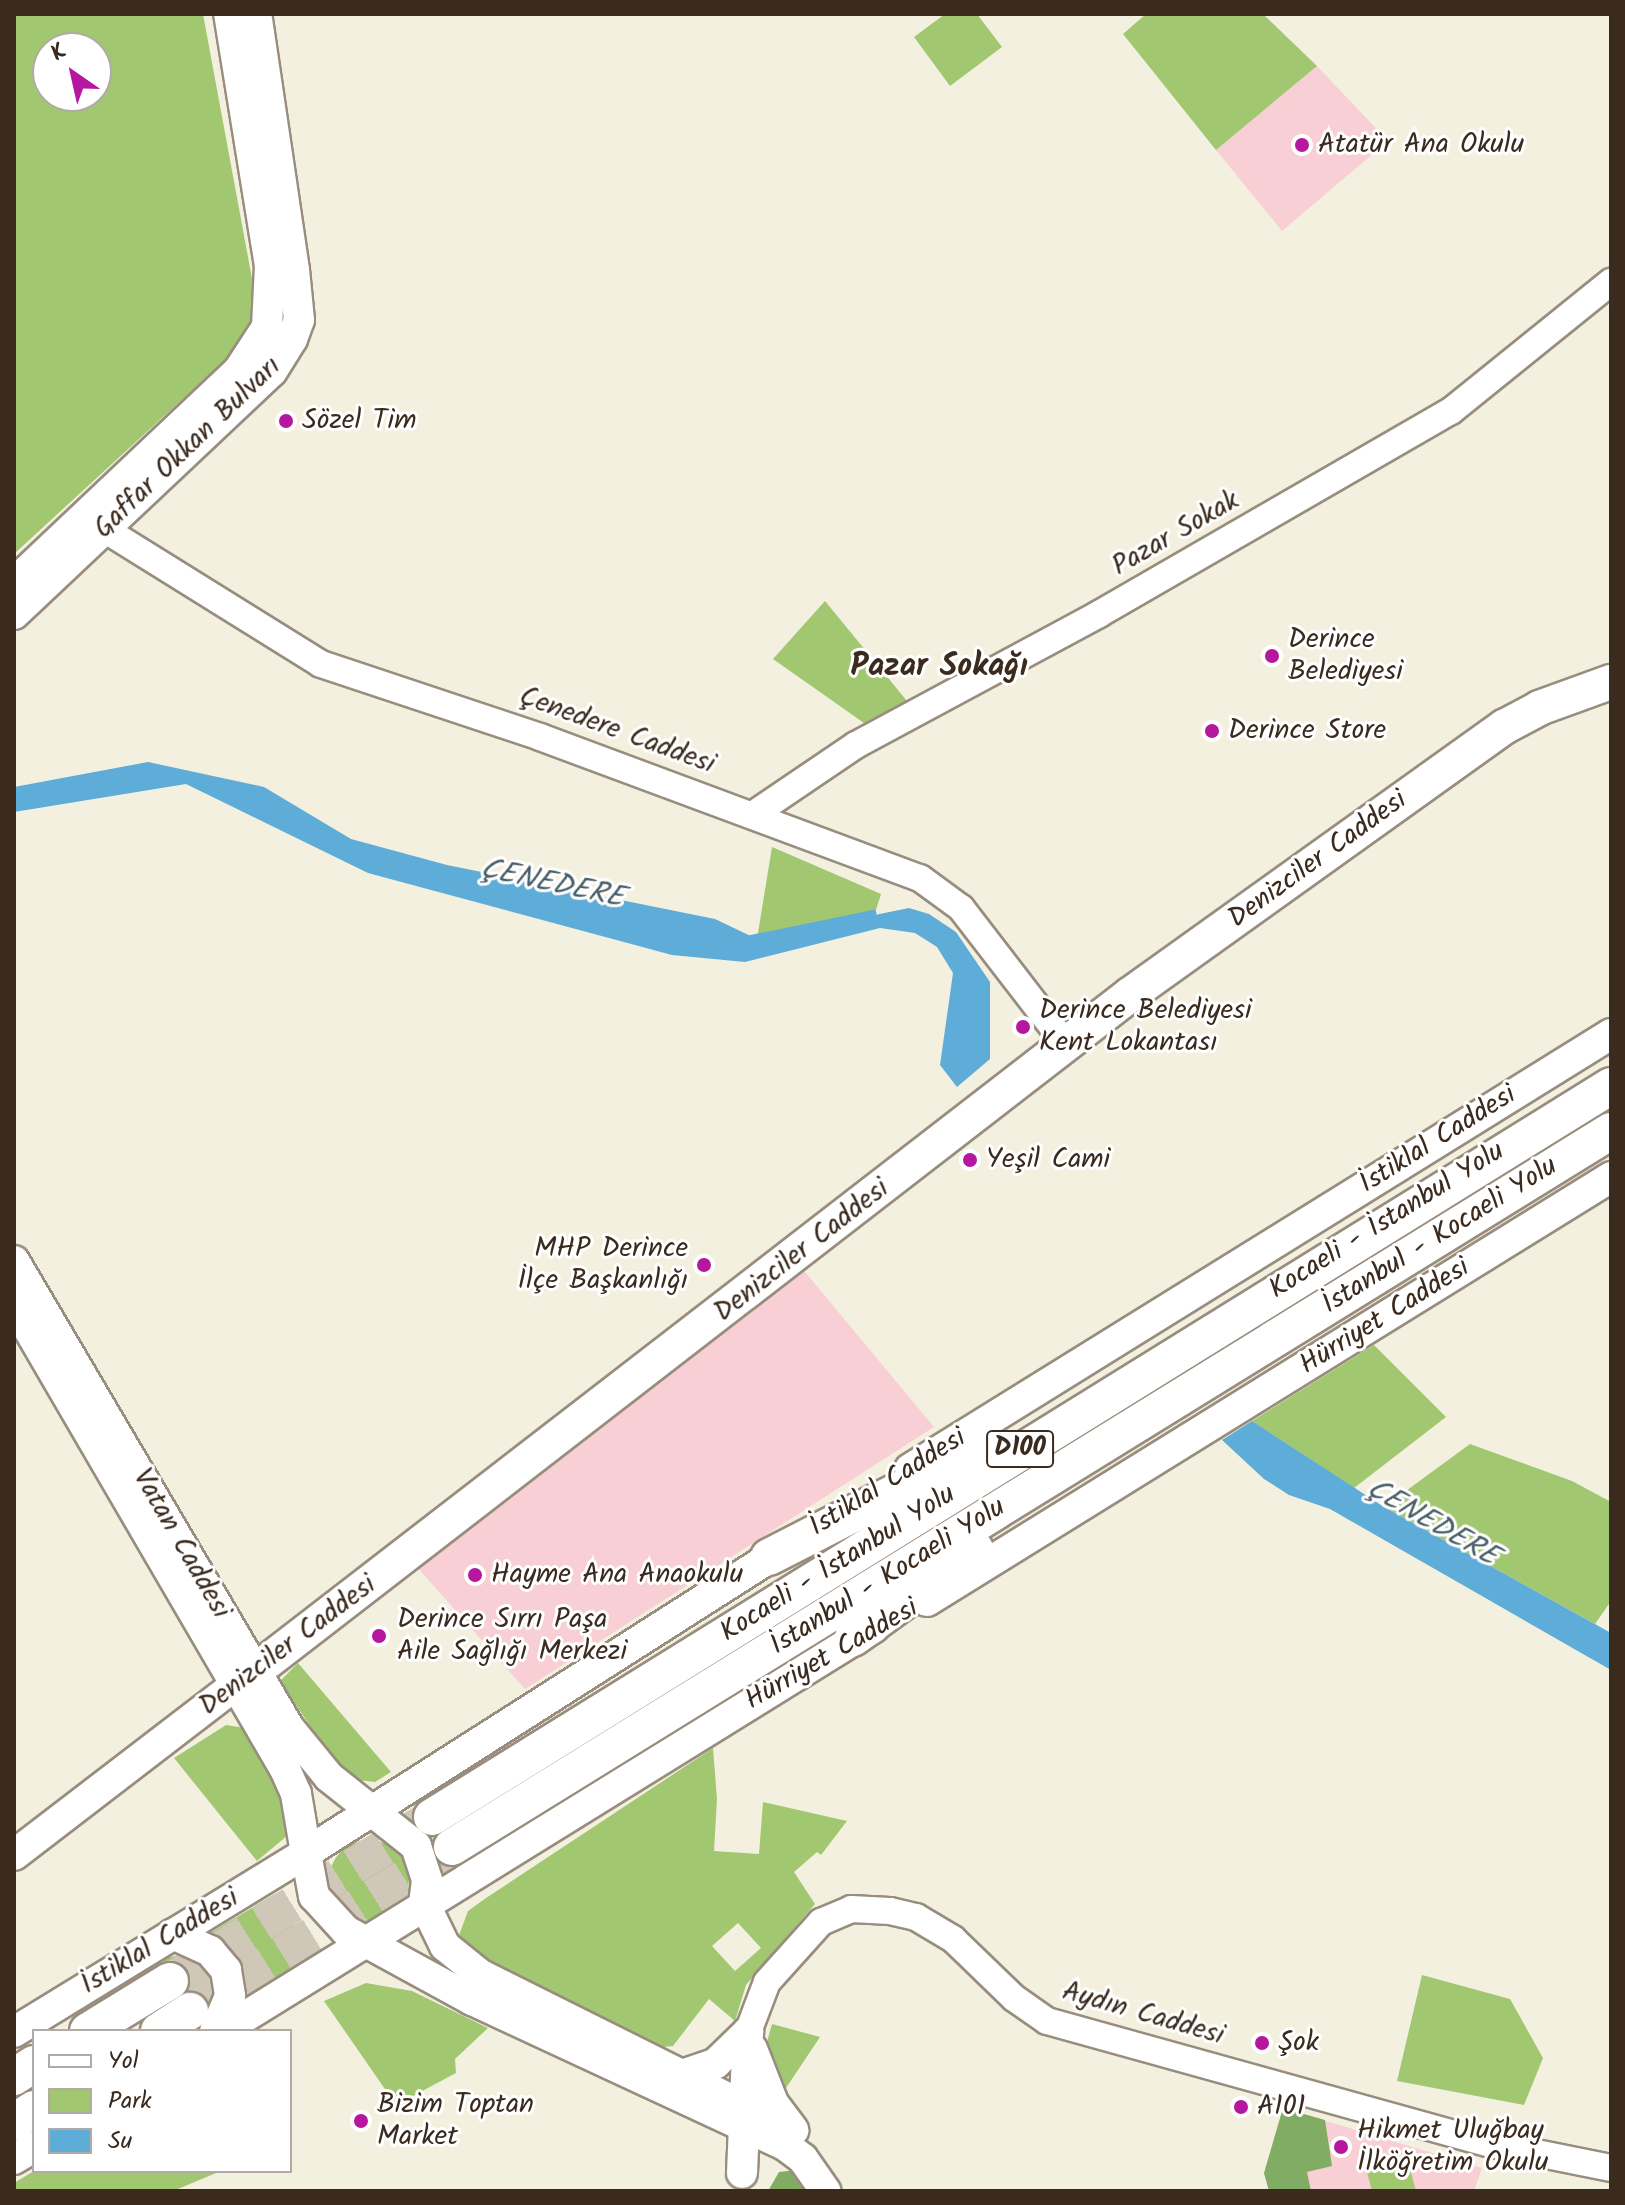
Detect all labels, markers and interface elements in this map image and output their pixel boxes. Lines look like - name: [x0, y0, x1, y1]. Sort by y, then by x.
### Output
- north arrow: [32, 32, 112, 112]
- text: K: [44, 35, 75, 72]
- place label: Atatür Ana Okulu: [1318, 128, 1524, 162]
- marker: Atatür Ana Okulu: [1293, 136, 1311, 154]
- street label: Gaffar Okkan Bulvarı: [87, 350, 289, 546]
- place label: Sözel Tim: [302, 404, 416, 438]
- marker: Sözel Tim: [277, 412, 295, 430]
- street label: Pazar Sokak: [1106, 484, 1246, 584]
- place label: Derince Belediyesi: [1288, 623, 1403, 689]
- marker: Derince Belediyesi: [1263, 647, 1281, 665]
- district label: Pazar Sokağı: [850, 648, 1028, 686]
- street label: Çenedere Caddesi: [515, 680, 719, 782]
- place label: Derince Store: [1228, 714, 1386, 748]
- marker: Derince Store: [1203, 722, 1221, 740]
- street label: Denizciler Caddesi: [1222, 784, 1414, 936]
- water label: ÇENEDERE: [477, 851, 627, 917]
- place label: Derince Belediyesi Kent Lokantası: [1039, 994, 1252, 1060]
- marker: Derince Belediyesi Kent Lokantası: [1014, 1018, 1032, 1036]
- street label: İstiklal Caddesi: [1353, 1078, 1523, 1202]
- street label: Kocaeli - İstanbul Yolu: [1263, 1135, 1511, 1307]
- place label: Yeşil Cami: [986, 1143, 1110, 1177]
- street label: İstanbul - Kocaeli Yolu: [1316, 1150, 1564, 1322]
- marker: Yeşil Cami: [961, 1151, 979, 1169]
- street label: Denizciler Caddesi: [708, 1172, 896, 1330]
- place label: MHP Derince İlçe Başkanlığı: [517, 1232, 688, 1298]
- street label: Hürriyet Caddesi: [1294, 1251, 1476, 1383]
- marker: MHP Derince İlçe Başkanlığı: [695, 1256, 713, 1274]
- street label: İstiklal Caddesi: [803, 1421, 973, 1545]
- road number: D100: [986, 1427, 1054, 1471]
- street label: Vatan Caddesi: [125, 1463, 237, 1625]
- water label: ÇENEDERE: [1360, 1471, 1504, 1575]
- street label: Kocaeli - İstanbul Yolu: [714, 1478, 962, 1650]
- street label: İstanbul - Kocaeli Yolu: [764, 1491, 1012, 1663]
- place label: Hayme Ana Anaokulu: [491, 1558, 743, 1592]
- marker: Hayme Ana Anaokulu: [466, 1566, 484, 1584]
- street label: Denizciler Caddesi: [193, 1569, 383, 1723]
- street label: Hürriyet Caddesi: [740, 1592, 924, 1718]
- place label: Derince Sırrı Paşa Aile Sağlığı Merkezi: [397, 1603, 627, 1669]
- marker: Derince Sırrı Paşa Aile Sağlığı Merkezi: [368, 1625, 390, 1647]
- street label: İstiklal Caddesi: [75, 1882, 245, 2002]
- street label: Aydın Caddesi: [1058, 1975, 1228, 2053]
- place label: Şok: [1278, 2026, 1319, 2060]
- legend: [32, 2029, 292, 2173]
- marker: Şok: [1253, 2034, 1271, 2052]
- text: Yol: [108, 2042, 139, 2081]
- text: Park: [108, 2082, 152, 2121]
- place label: Bizim Toptan Market: [377, 2088, 534, 2154]
- place label: A101: [1257, 2090, 1306, 2124]
- marker: A101: [1232, 2098, 1250, 2116]
- marker: Bizim Toptan Market: [352, 2112, 370, 2130]
- place label: Hikmet Uluğbay İlköğretim Okulu: [1357, 2114, 1548, 2180]
- text: Su: [108, 2122, 132, 2161]
- marker: Hikmet Uluğbay İlköğretim Okulu: [1332, 2138, 1350, 2156]

